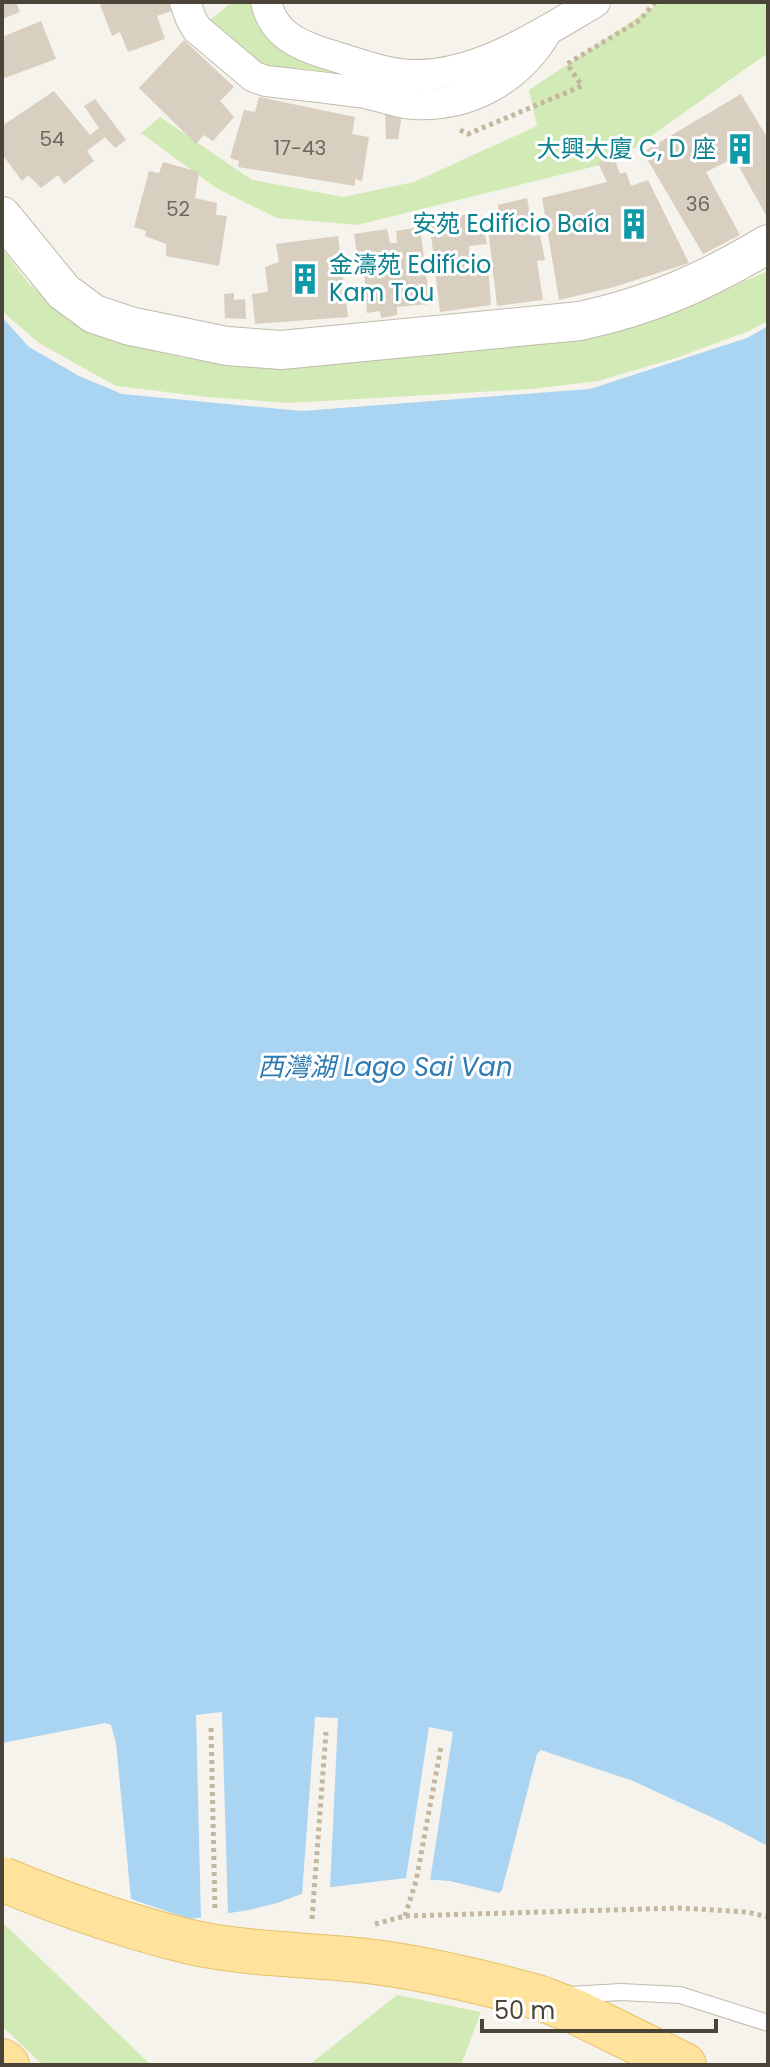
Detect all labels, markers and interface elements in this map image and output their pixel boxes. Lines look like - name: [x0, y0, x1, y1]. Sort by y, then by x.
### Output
- house number: 54: [39, 125, 65, 153]
- place label: 大興大廈 C, D 座: [537, 132, 716, 165]
- building icon: 大興大廈 C, D 座: [723, 132, 757, 166]
- house number: 17-43: [274, 134, 326, 162]
- house number: 36: [686, 190, 710, 218]
- house number: 52: [166, 195, 190, 223]
- place label: 安苑 Edifício Baía: [412, 207, 610, 240]
- building icon: 安苑 Edifício Baía: [617, 207, 651, 241]
- place label: 金濤苑 Edifício Kam Tou: [329, 248, 491, 309]
- building icon: 金濤苑 Edifício Kam Tou: [288, 262, 322, 296]
- water label: 西灣湖 Lago Sai Van: [257, 1049, 513, 1085]
- scale bar: [482, 1983, 716, 2033]
- text: 50 m: [494, 1994, 555, 2027]

